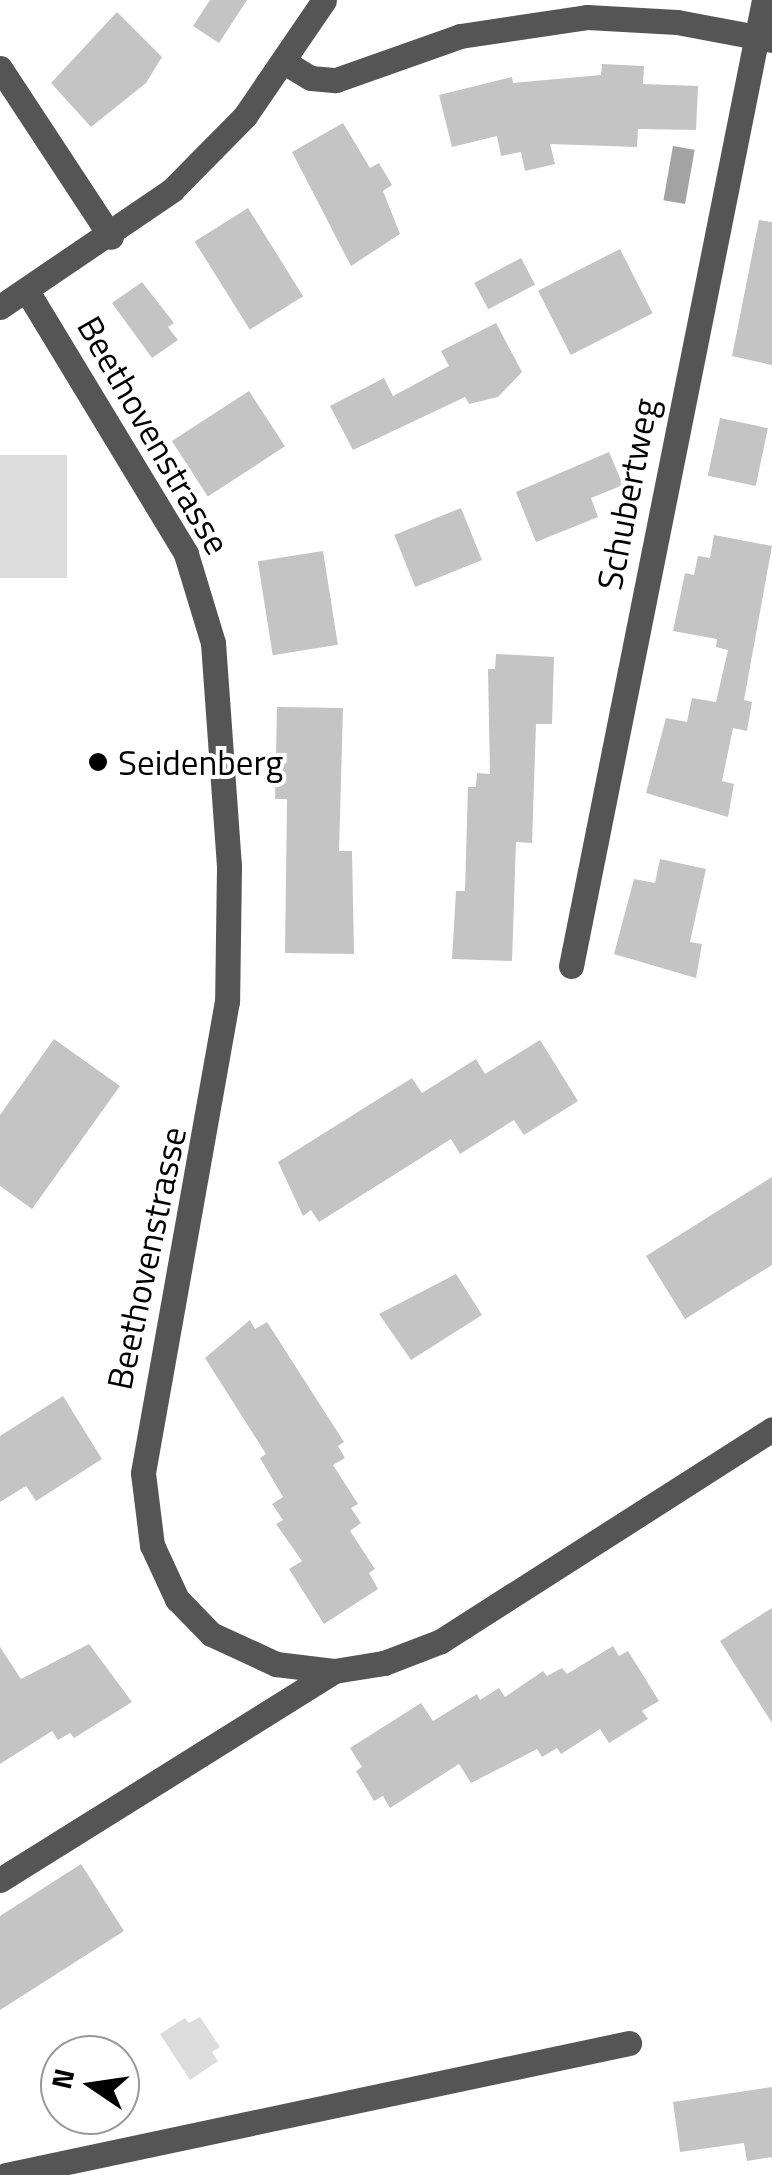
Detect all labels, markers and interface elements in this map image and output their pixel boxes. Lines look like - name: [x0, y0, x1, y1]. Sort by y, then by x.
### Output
- street label: Beethovenstrasse: [69, 309, 239, 561]
- street label: Schubertweg: [588, 395, 666, 593]
- place label: Seidenberg: [118, 741, 283, 783]
- marker: Seidenberg: [87, 751, 109, 773]
- street label: Beethovenstrasse: [98, 1123, 194, 1393]
- north arrow: [40, 2035, 140, 2135]
- text: N: [39, 2064, 85, 2093]

